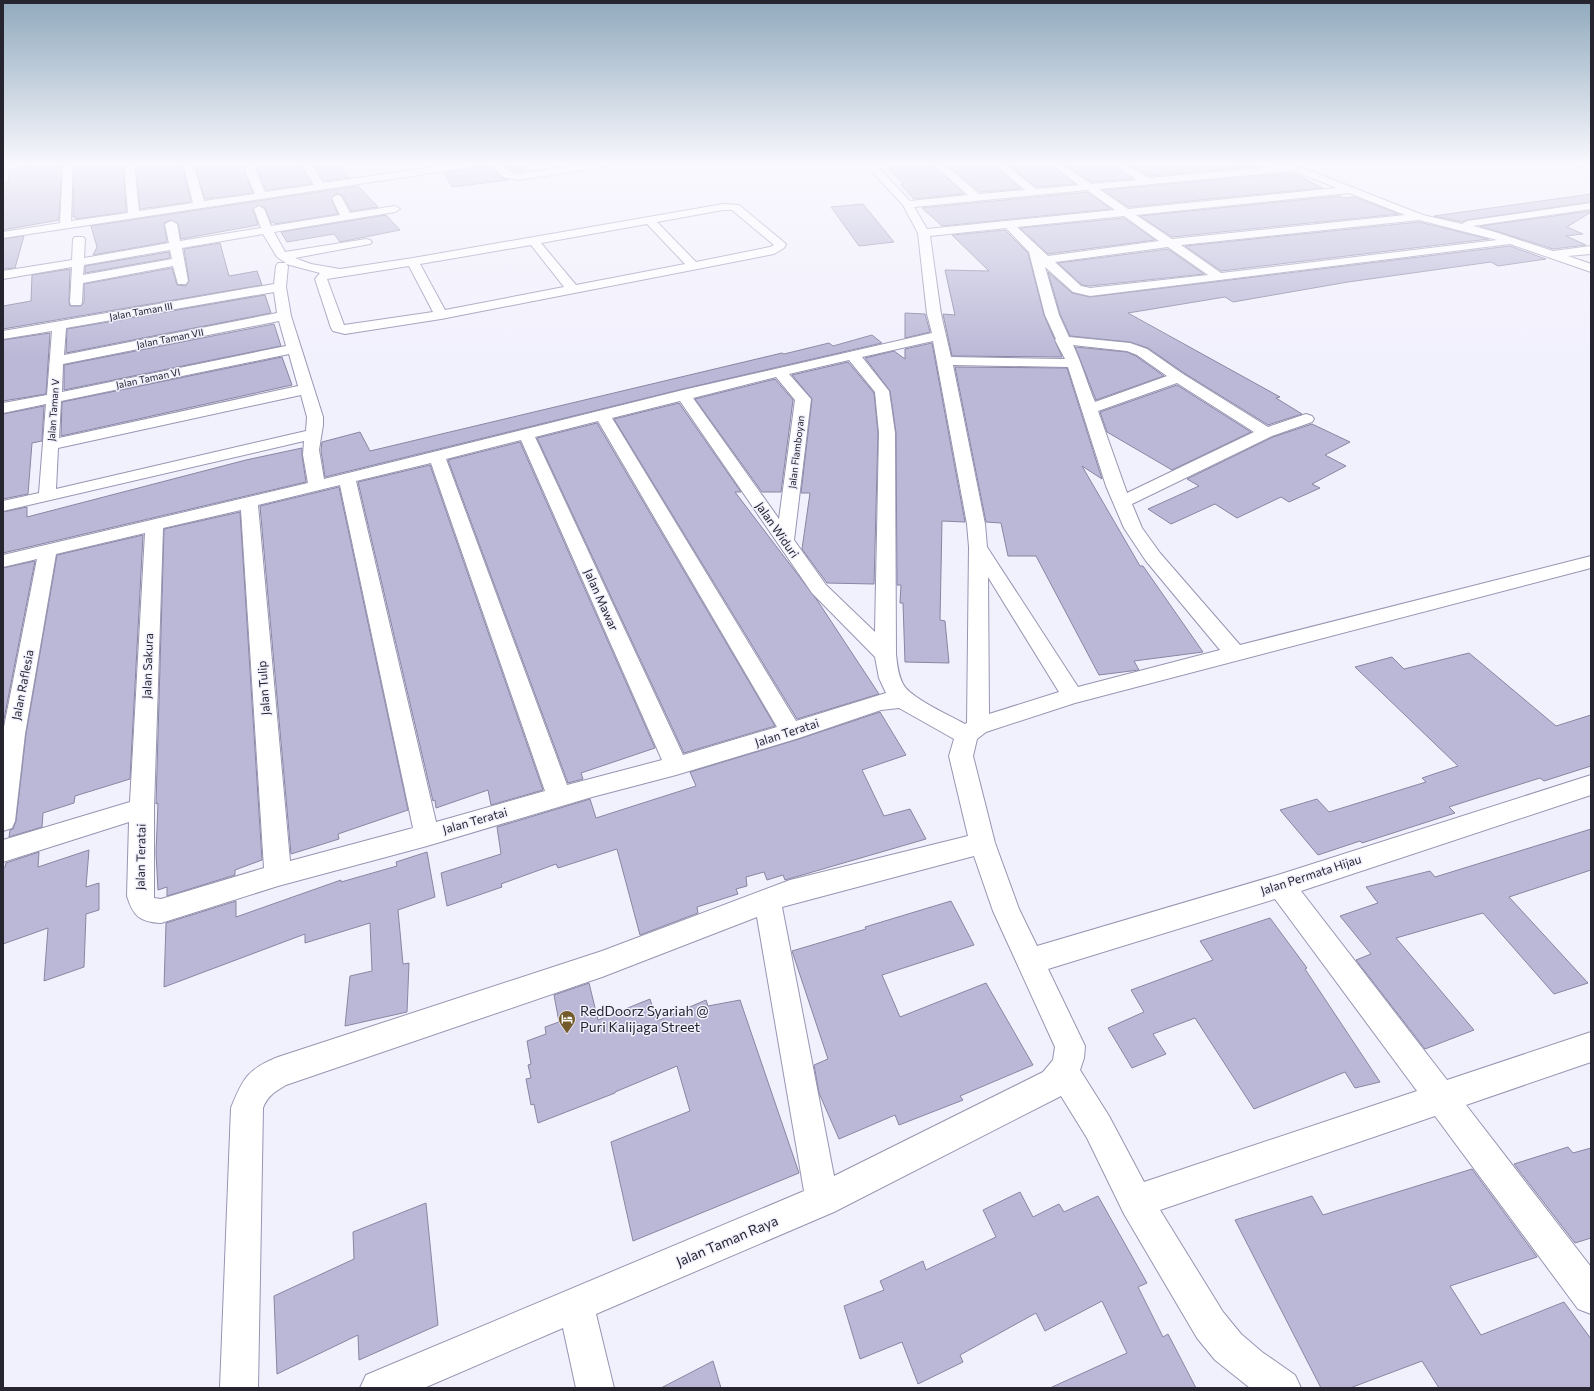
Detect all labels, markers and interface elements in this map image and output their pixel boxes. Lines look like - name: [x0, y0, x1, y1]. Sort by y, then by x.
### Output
- street label: Jalan Taman III: [108, 300, 174, 322]
- street label: Jalan Taman VII: [135, 326, 205, 350]
- street label: Jalan Taman VI: [115, 365, 181, 391]
- street label: Jalan Taman V: [45, 378, 61, 442]
- street label: Jalan Flamboyan: [786, 415, 806, 489]
- street label: Jalan Widuri: [753, 499, 802, 561]
- street label: Jalan Mawar: [581, 566, 622, 633]
- street label: Jalan Sakura: [139, 633, 156, 699]
- street label: Jalan Raflesia: [8, 648, 37, 721]
- street label: Jalan Tulip: [254, 660, 273, 716]
- street label: Jalan Teratai: [753, 715, 821, 750]
- street label: Jalan Teratai: [441, 804, 509, 837]
- street label: Jalan Teratai: [132, 824, 149, 890]
- street label: Jalan Permata Hijau: [1259, 851, 1363, 898]
- place label: RedDoorz Syariah @ Puri Kalijaga Street: [580, 1002, 709, 1035]
- hotel icon: RedDoorz Syariah @ Puri Kalijaga Street: [557, 1009, 577, 1034]
- street label: Jalan Taman Raya: [673, 1211, 780, 1270]

